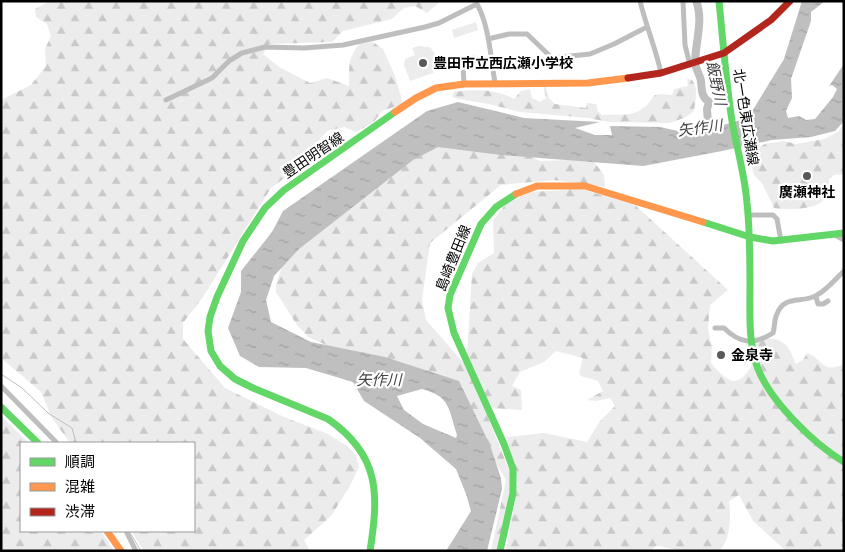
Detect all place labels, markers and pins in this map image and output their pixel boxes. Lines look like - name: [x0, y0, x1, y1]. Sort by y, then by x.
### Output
- place label: 豊田市立西広瀬小学校: [433, 52, 573, 73]
- marker: 豊田市立西広瀬小学校: [417, 57, 429, 69]
- marker: 廣瀬神社: [801, 170, 813, 182]
- place label: 廣瀬神社: [779, 181, 835, 202]
- place label: 金泉寺: [731, 344, 773, 365]
- marker: 金泉寺: [715, 349, 727, 361]

